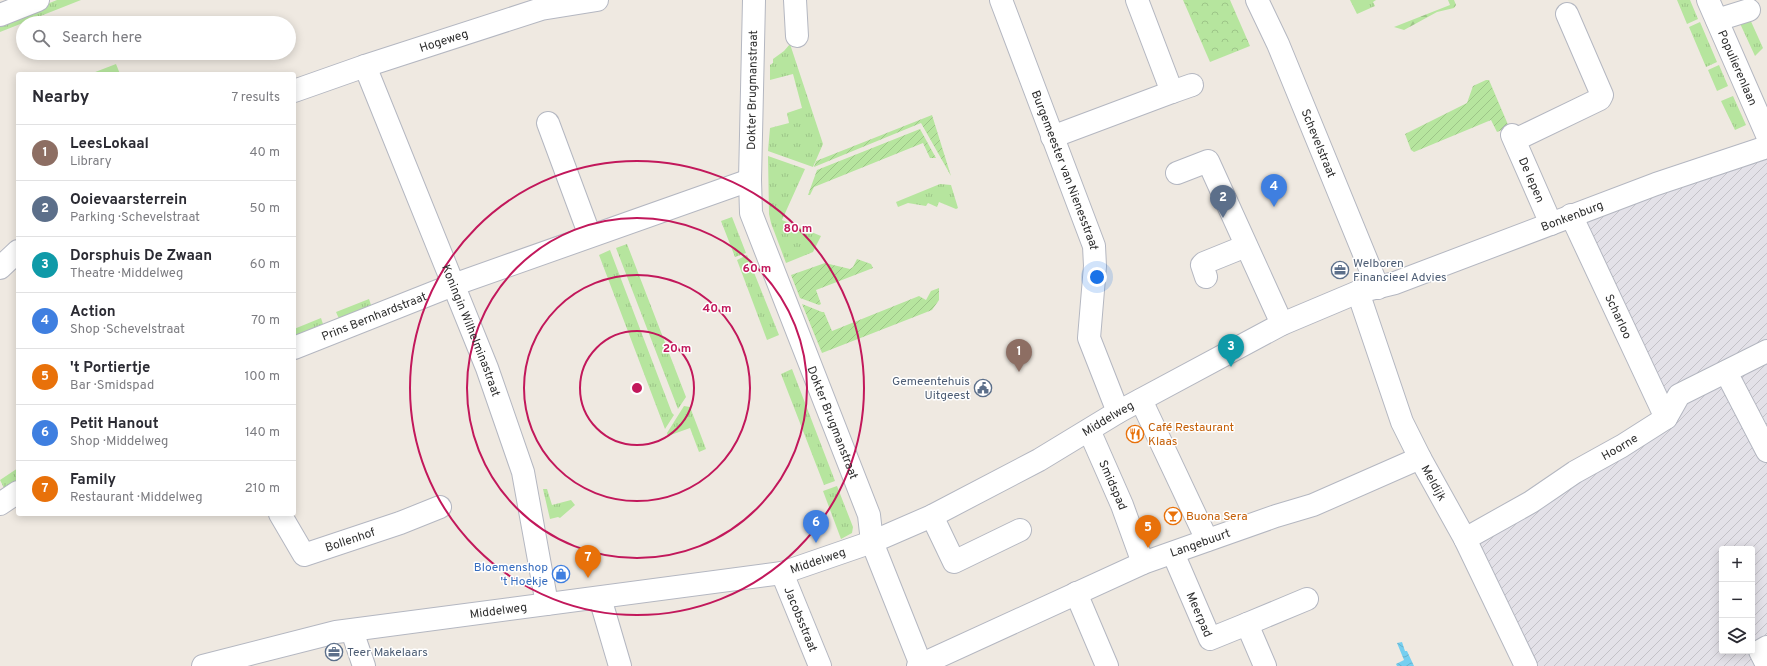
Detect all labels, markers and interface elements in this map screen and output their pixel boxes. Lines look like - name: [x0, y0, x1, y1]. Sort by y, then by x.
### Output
- search box: [16, 16, 296, 60]
- street label: Hogeweg: [418, 26, 470, 57]
- icon: search: [30, 27, 52, 49]
- street label: Populierenlaan: [1713, 28, 1760, 109]
- text: Search here: [62, 29, 142, 48]
- street label: Dokter Brugmanstraat: [744, 30, 762, 150]
- text: Nearby: [32, 87, 89, 109]
- street label: Burgemeester van Nienesstraat: [1027, 88, 1101, 250]
- text: 7 results: [231, 90, 280, 106]
- street label: Schevelstraat: [1297, 107, 1339, 180]
- text: LeesLokaal: [70, 135, 149, 154]
- text: 1: [42, 145, 48, 161]
- text: 40 m: [250, 145, 280, 161]
- text: Library: [70, 154, 112, 170]
- street label: De Iepen: [1514, 155, 1548, 205]
- pin: 4: [1261, 174, 1287, 207]
- pin: 2: [1210, 185, 1236, 218]
- text: Ooievaarsterrein: [70, 191, 187, 210]
- street label: Bonkenburg: [1539, 198, 1606, 236]
- text: 2: [41, 201, 49, 217]
- text: 50 m: [250, 201, 280, 217]
- text: Parking · Schevelstraat: [70, 210, 200, 226]
- text: 80 m: [784, 221, 812, 237]
- text: Dorsphuis De Zwaan: [70, 247, 212, 266]
- place label: Welboren Financieel Advies: [1353, 256, 1447, 286]
- text: 3: [41, 257, 49, 273]
- text: 60 m: [250, 257, 280, 273]
- office icon: Welboren Financieel Advies: [1330, 260, 1350, 280]
- text: 60 m: [743, 261, 771, 277]
- street label: Koningin Wilhelminastraat: [437, 262, 503, 399]
- text: Theatre · Middelweg: [70, 266, 183, 282]
- your location: [1087, 267, 1107, 287]
- street label: Prins Bernhardstraat: [319, 289, 429, 345]
- street label: Scharloo: [1600, 292, 1635, 342]
- text: 40 m: [702, 301, 732, 317]
- text: Action: [70, 303, 116, 322]
- text: 4: [41, 313, 49, 329]
- text: 70 m: [251, 313, 280, 329]
- text: Shop · Schevelstraat: [70, 322, 185, 338]
- pin: 3: [1218, 334, 1244, 367]
- pin: 1: [1006, 339, 1032, 372]
- text: 20 m: [663, 341, 691, 357]
- text: 't Portiertje: [70, 359, 150, 378]
- street label: Dokter Brugmanstraat: [803, 364, 861, 482]
- text: 5: [41, 369, 49, 385]
- text: 100 m: [244, 369, 280, 385]
- place label: Gemeentehuis Uitgeest: [892, 374, 970, 404]
- text: Bar · Smidspad: [70, 378, 154, 394]
- public building icon: Gemeentehuis Uitgeest: [973, 378, 993, 398]
- centre of rings: [630, 381, 644, 395]
- street label: Middelweg: [1079, 398, 1137, 441]
- text: Petit Hanout: [70, 415, 159, 434]
- place label: Café Restaurant Klaas: [1148, 420, 1234, 450]
- restaurant icon: Café Restaurant Klaas: [1125, 424, 1145, 444]
- text: 6: [41, 425, 49, 441]
- text: 140 m: [245, 425, 280, 441]
- street label: Hoorne: [1599, 431, 1641, 465]
- text: Shop · Middelweg: [70, 434, 168, 450]
- street label: Smidspad: [1094, 458, 1130, 512]
- street label: Meldijk: [1417, 463, 1449, 504]
- text: Family: [70, 471, 116, 490]
- text: 7: [42, 481, 48, 497]
- text: 210 m: [245, 481, 280, 497]
- text: Restaurant · Middelweg: [70, 490, 203, 506]
- bar icon: Buona Sera: [1163, 506, 1183, 526]
- place label: Buona Sera: [1186, 509, 1247, 525]
- pin: 6: [803, 510, 829, 543]
- pin: 5: [1135, 515, 1161, 548]
- street label: Bollenhof: [323, 525, 377, 556]
- street label: Langebuurt: [1168, 526, 1233, 562]
- pin: 7: [575, 545, 601, 578]
- street label: Middelweg: [788, 545, 848, 579]
- map controls: [1719, 546, 1755, 654]
- button: +: [1719, 546, 1755, 582]
- place label: Bloemenshop 't Hoekje: [474, 560, 548, 590]
- shop icon: Bloemenshop 't Hoekje: [551, 564, 571, 584]
- button: −: [1719, 582, 1755, 618]
- street label: Jacobsstraat: [779, 585, 820, 655]
- street label: Meerpad: [1182, 590, 1215, 640]
- street label: Middelweg: [469, 600, 528, 623]
- button: layers: [1719, 618, 1755, 654]
- office icon: Teer Makelaars: [324, 642, 344, 662]
- place label: Teer Makelaars: [347, 645, 428, 661]

